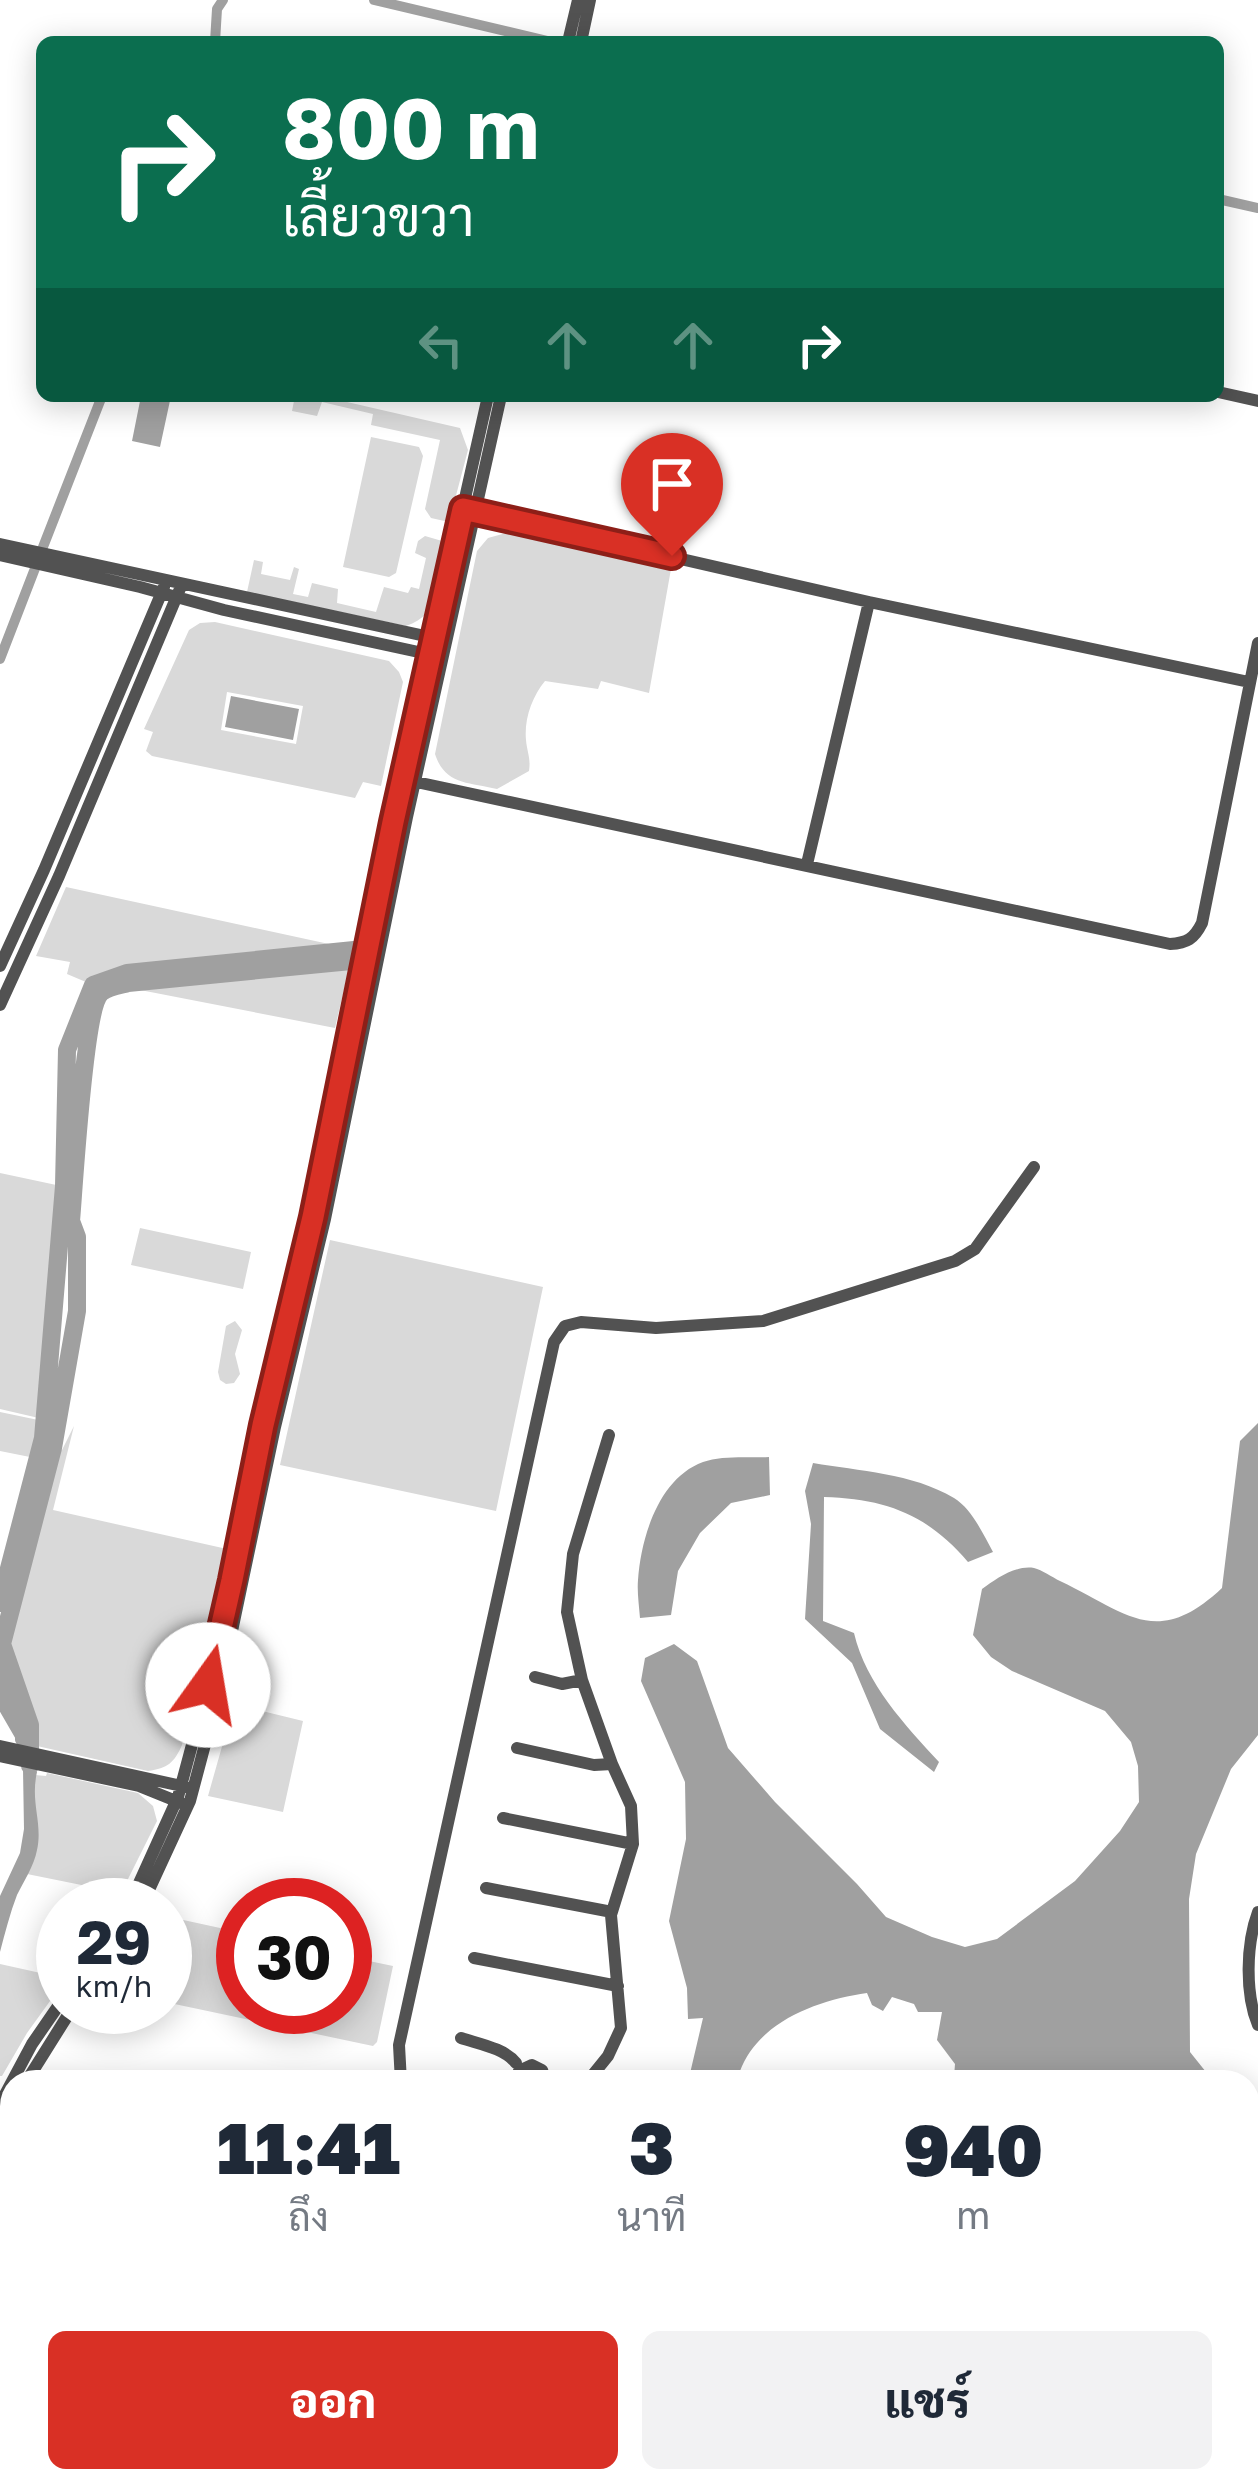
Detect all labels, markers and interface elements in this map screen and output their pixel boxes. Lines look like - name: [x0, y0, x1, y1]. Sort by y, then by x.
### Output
- text: 800 m: [282, 77, 539, 177]
- icon: right: [84, 84, 240, 240]
- text: เลี้ยวขวา: [282, 183, 475, 248]
- icon: left: [408, 312, 474, 378]
- icon: ahead: [534, 312, 600, 378]
- icon: ahead: [660, 312, 726, 378]
- icon: right: [786, 312, 852, 378]
- pin: [621, 433, 723, 556]
- icon: arrive: [639, 451, 705, 517]
- position arrow: [145, 1622, 271, 1748]
- speed limit sign: 30: [216, 1878, 372, 2034]
- text: 29: [77, 1905, 151, 1977]
- text: km/h: [76, 1968, 152, 2004]
- text: 11:41: [217, 2103, 400, 2190]
- text: 3: [629, 2103, 674, 2190]
- text: 940: [903, 2105, 1043, 2192]
- text: m: [956, 2191, 990, 2238]
- text: ถึง: [288, 2193, 329, 2240]
- text: นาที: [617, 2193, 686, 2240]
- button: ออก: [48, 2331, 618, 2469]
- button: แชร์: [642, 2331, 1212, 2469]

